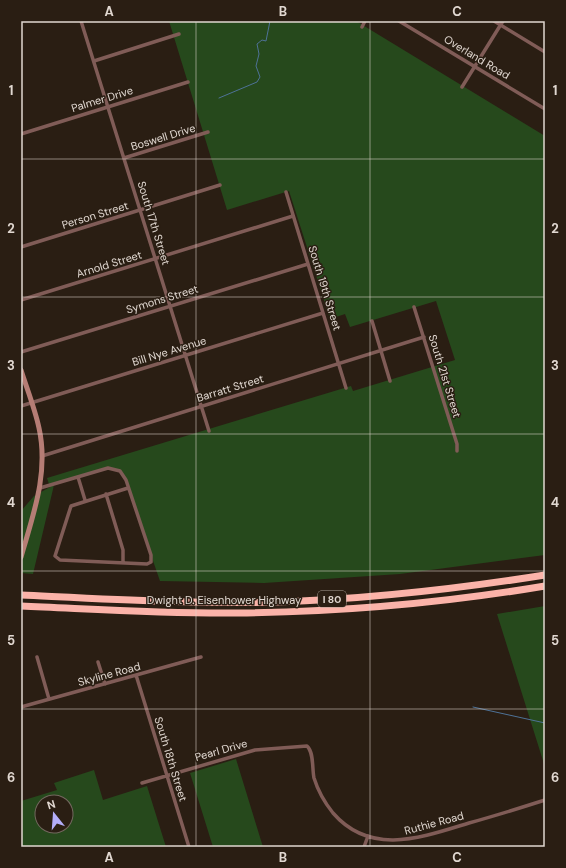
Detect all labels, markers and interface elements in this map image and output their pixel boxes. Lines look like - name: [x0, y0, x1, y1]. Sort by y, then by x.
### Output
- text: A: [104, 3, 114, 20]
- text: B: [279, 3, 287, 20]
- text: C: [452, 3, 462, 20]
- street label: Overland Road: [441, 32, 513, 82]
- text: 1: [9, 82, 13, 99]
- text: 1: [553, 82, 557, 99]
- street label: Palmer Drive: [70, 83, 134, 115]
- street label: Boswell Drive: [129, 121, 197, 153]
- street label: South 17th Street: [135, 179, 173, 267]
- street label: Person Street: [60, 198, 130, 232]
- text: 2: [7, 220, 15, 237]
- text: 2: [551, 220, 559, 237]
- street label: South 19th Street: [305, 244, 345, 332]
- street label: Arnold Street: [75, 247, 143, 281]
- street label: Symons Street: [124, 281, 200, 317]
- street label: Bill Nye Avenue: [130, 333, 208, 369]
- street label: South 21st Street: [426, 333, 464, 419]
- text: 3: [7, 357, 15, 374]
- text: 3: [551, 357, 559, 374]
- street label: Barratt Street: [195, 371, 265, 405]
- text: 4: [7, 494, 15, 511]
- text: 4: [551, 494, 559, 511]
- road number: I 80: [318, 591, 346, 607]
- street label: Dwight D. Eisenhower Highway: [147, 593, 301, 607]
- text: 5: [7, 632, 15, 649]
- text: 5: [551, 632, 559, 649]
- street label: Skyline Road: [76, 659, 142, 689]
- street label: South 18th Street: [151, 715, 191, 803]
- street label: Pearl Drive: [193, 736, 249, 764]
- text: 6: [7, 769, 15, 786]
- text: 6: [551, 769, 559, 786]
- north arrow: [34, 794, 74, 834]
- text: N: [45, 797, 57, 812]
- street label: Ruthie Road: [403, 808, 465, 838]
- text: A: [104, 849, 114, 866]
- text: B: [279, 849, 287, 866]
- text: C: [452, 849, 462, 866]

